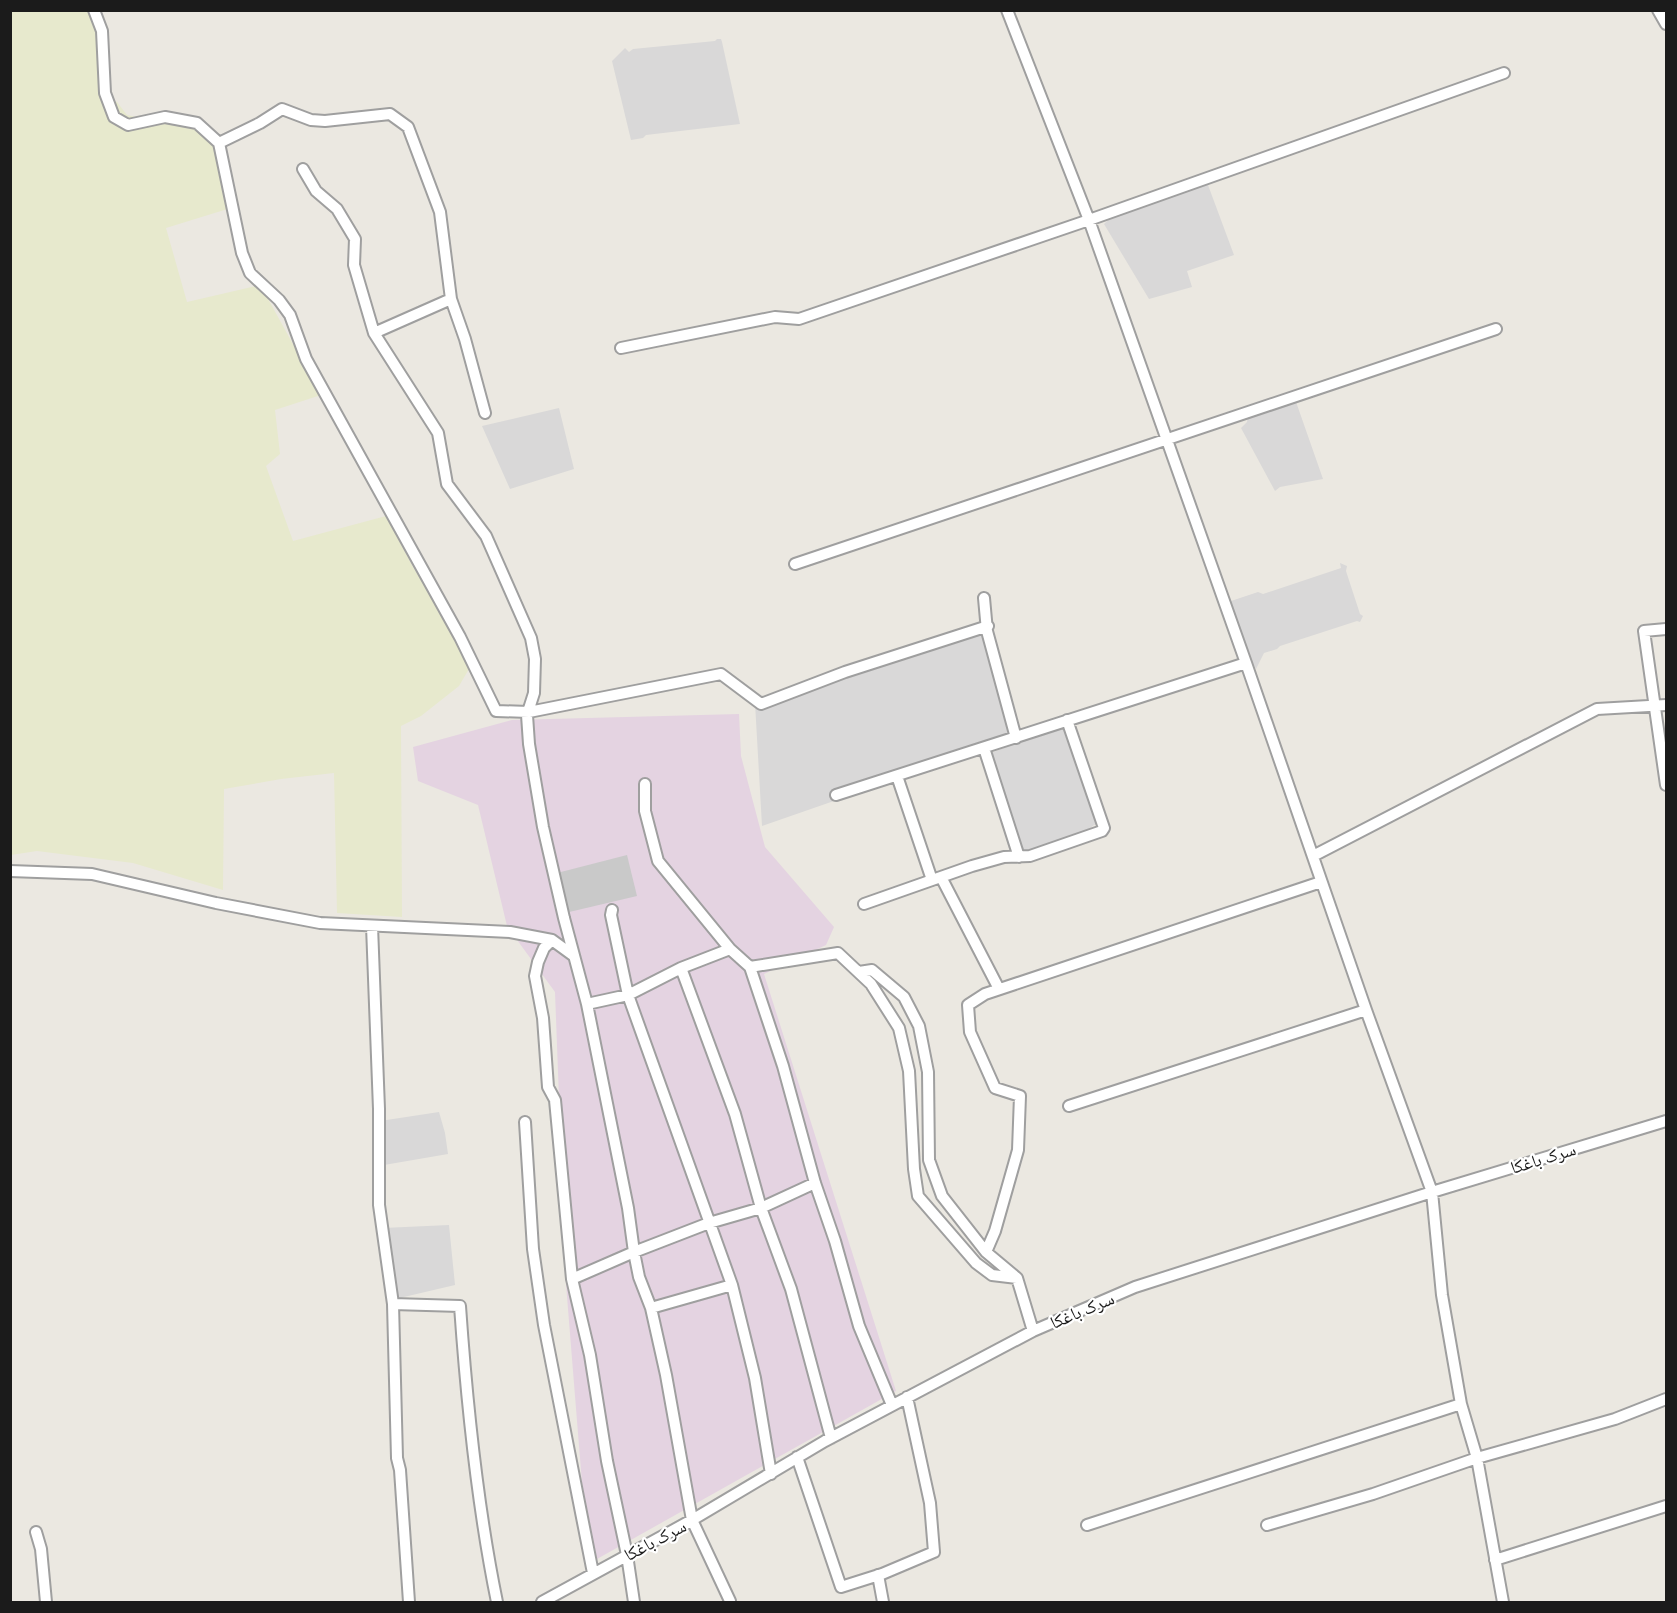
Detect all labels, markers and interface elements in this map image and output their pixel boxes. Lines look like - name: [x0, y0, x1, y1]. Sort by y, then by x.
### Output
- street label: سرک باغکا: [1507, 1137, 1579, 1179]
- street label: سرک باغکا: [1047, 1286, 1117, 1334]
- street label: سرک باغکا: [620, 1514, 690, 1566]

